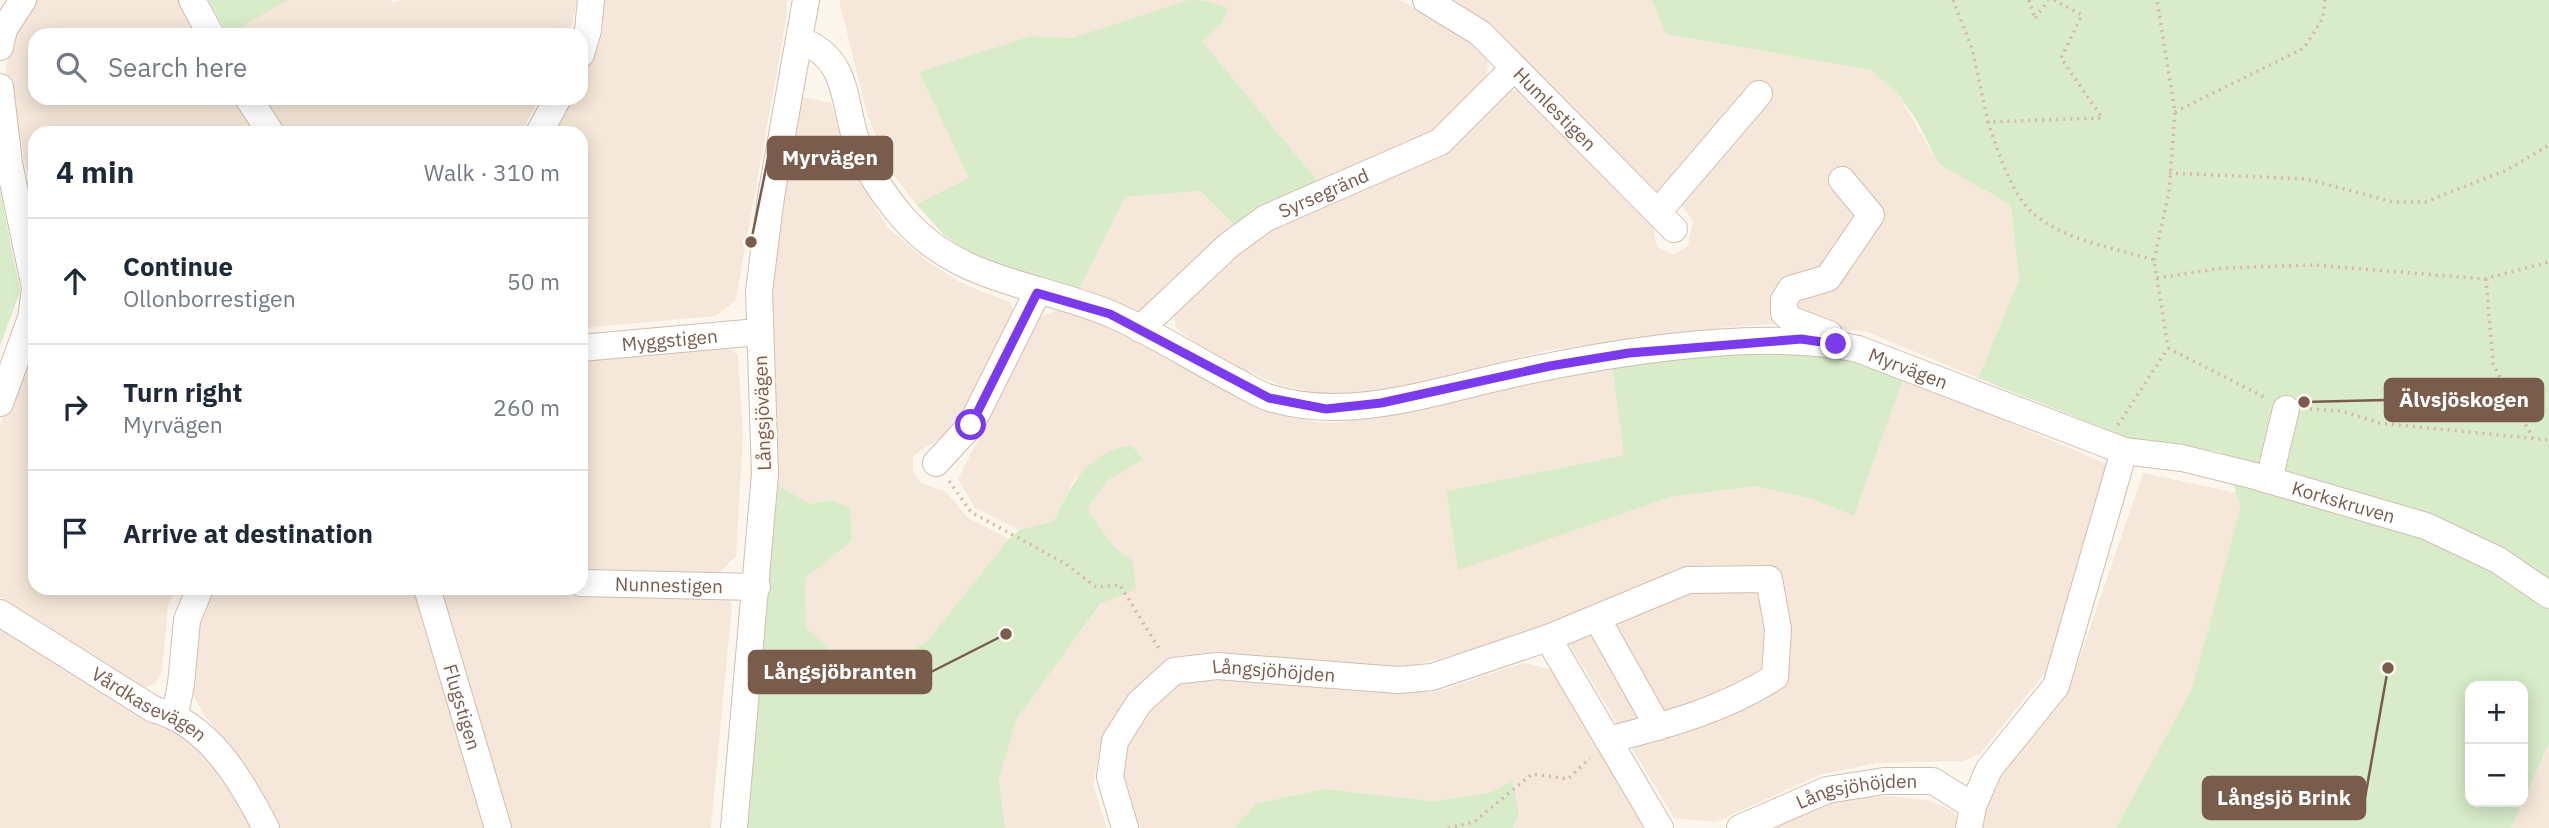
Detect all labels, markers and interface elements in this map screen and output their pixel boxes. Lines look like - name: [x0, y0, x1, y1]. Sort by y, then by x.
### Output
- search box: [28, 28, 588, 105]
- icon: search: [52, 48, 90, 86]
- text: Search here: [108, 50, 247, 84]
- street label: Humlestigen: [1508, 62, 1602, 156]
- callout: Myrvägen: [768, 137, 892, 179]
- text: Myrvägen: [782, 143, 878, 171]
- text: 4 min: [56, 152, 134, 191]
- text: Walk · 310 m: [424, 157, 560, 187]
- street label: Syrsegränd: [1275, 163, 1372, 223]
- text: Continue: [123, 249, 233, 283]
- icon: ahead: [56, 262, 94, 300]
- text: 50 m: [507, 266, 560, 296]
- text: Ollonborrestigen: [123, 283, 296, 313]
- street label: Myggstigen: [621, 324, 719, 356]
- route end: [1820, 328, 1851, 359]
- street label: Myrvägen: [1865, 342, 1951, 394]
- street label: Långsjövägen: [748, 355, 776, 471]
- text: Turn right: [123, 375, 242, 409]
- callout: Älvsjöskogen: [2385, 379, 2543, 421]
- text: Älvsjöskogen: [2399, 385, 2529, 413]
- icon: right: [56, 388, 94, 426]
- text: 260 m: [493, 392, 560, 422]
- text: Myrvägen: [123, 409, 223, 439]
- route start: [955, 409, 986, 440]
- street label: Korkskruven: [2289, 475, 2398, 528]
- icon: arrive: [56, 514, 94, 552]
- text: Arrive at destination: [123, 516, 373, 550]
- street label: Nunnestigen: [615, 572, 723, 598]
- callout: Långsjöbranten: [749, 651, 931, 693]
- street label: Långsjöhöjden: [1211, 654, 1336, 687]
- text: Långsjöbranten: [763, 657, 917, 685]
- street label: Flugstigen: [438, 661, 486, 753]
- street label: Vårdkasevägen: [87, 662, 212, 747]
- map controls: [2465, 681, 2528, 807]
- button: +: [2465, 681, 2528, 744]
- button: −: [2465, 744, 2528, 807]
- street label: Långsjöhöjden: [1792, 769, 1917, 814]
- callout: Långsjö Brink: [2203, 777, 2365, 819]
- text: Långsjö Brink: [2217, 783, 2352, 811]

